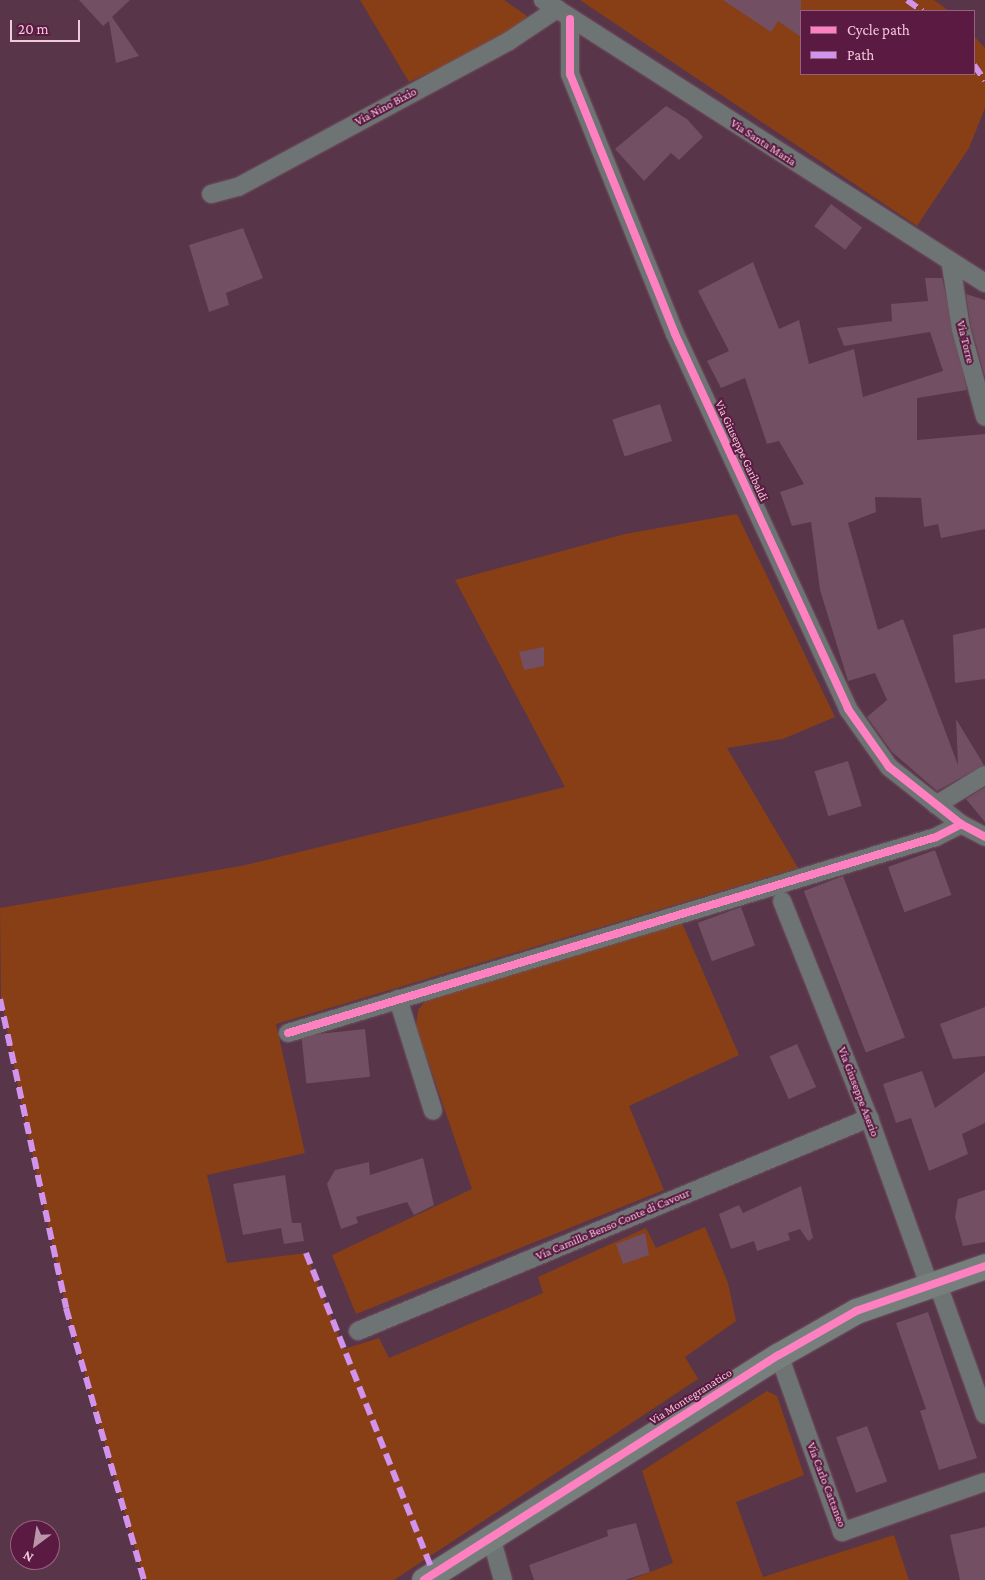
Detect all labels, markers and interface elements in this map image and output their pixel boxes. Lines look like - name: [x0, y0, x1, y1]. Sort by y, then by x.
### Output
- scale bar: [12, 10, 82, 42]
- legend: [800, 10, 975, 75]
- text: 20 m: [18, 21, 49, 37]
- text: Cycle path: [847, 22, 910, 38]
- text: Path: [847, 47, 874, 63]
- street label: Via Nino Bixio: [353, 85, 419, 129]
- street label: Via Santa Maria: [727, 116, 799, 170]
- street label: Via Torre: [953, 319, 977, 365]
- street label: Via Giuseppe Garibaldi: [711, 398, 771, 504]
- street label: Via Giuseppe Aserio: [834, 1045, 882, 1139]
- street label: Via Camillo Benso Conte di Cavour: [534, 1186, 692, 1264]
- street label: Via Montegranatico: [647, 1366, 735, 1428]
- street label: Via Carlo Cattaneo: [803, 1441, 849, 1529]
- north arrow: [10, 1520, 60, 1570]
- text: N: [20, 1548, 36, 1566]

